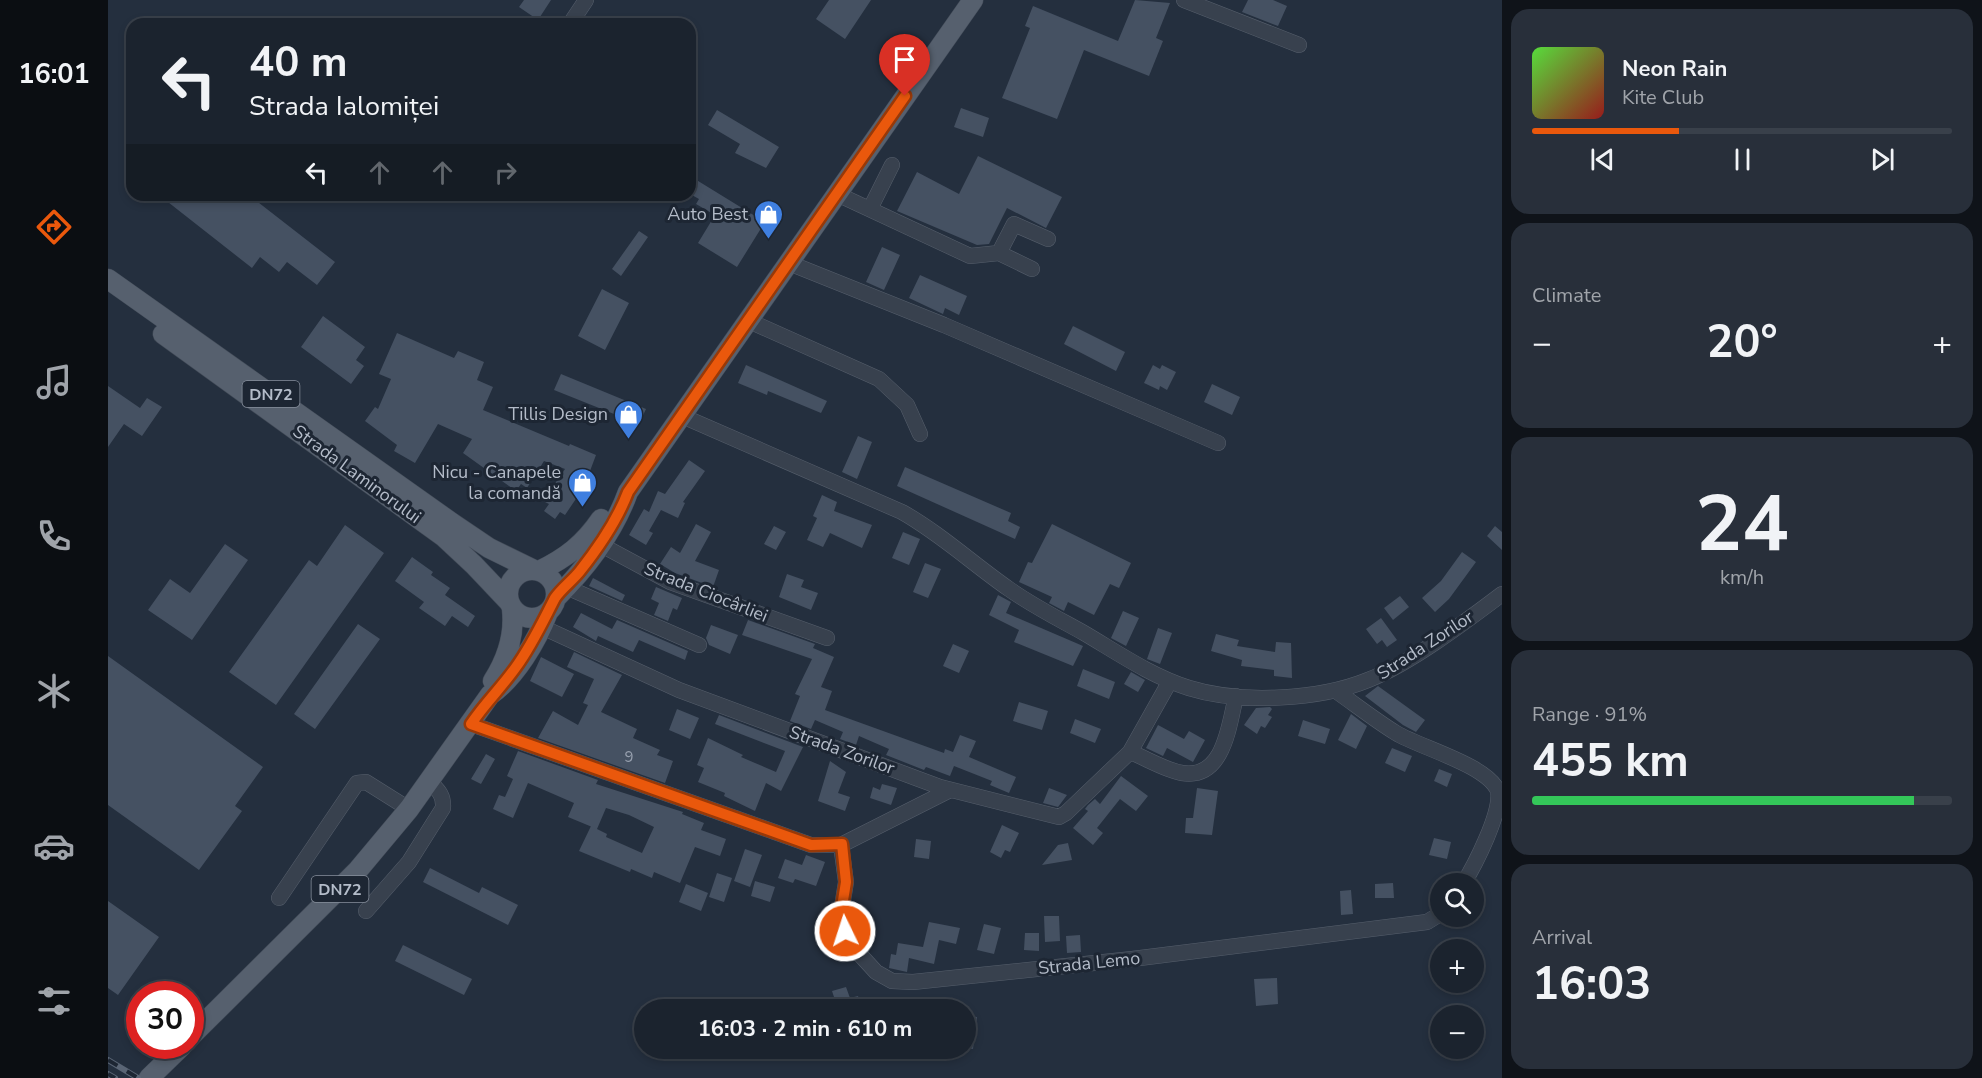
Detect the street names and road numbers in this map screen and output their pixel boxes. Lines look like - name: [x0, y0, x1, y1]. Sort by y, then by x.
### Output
- road number: DN72: [242, 381, 300, 407]
- street label: Strada Laminorului: [288, 419, 426, 529]
- street label: Strada Ciocârliei: [640, 556, 772, 628]
- street label: Strada Zorilor: [1372, 605, 1478, 685]
- street label: Strada Zorilor: [786, 720, 899, 780]
- road number: DN72: [312, 876, 368, 902]
- street label: Strada Lemo: [1037, 946, 1141, 980]

